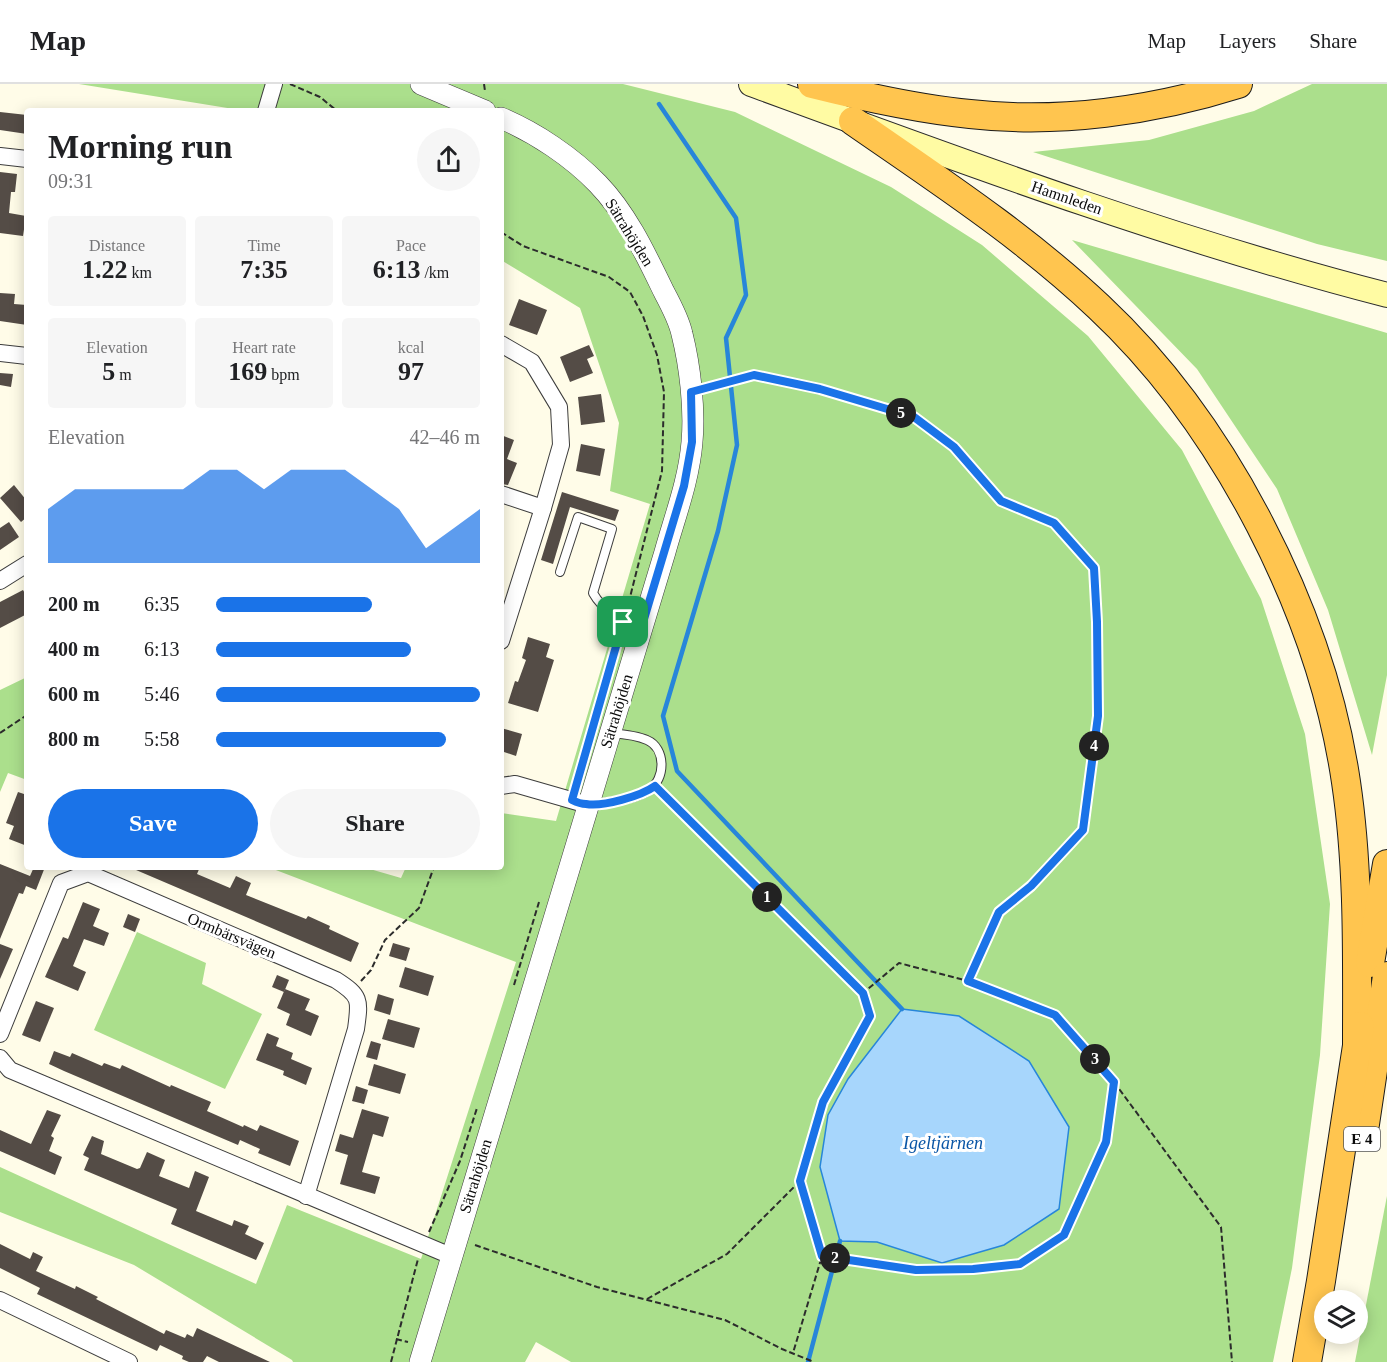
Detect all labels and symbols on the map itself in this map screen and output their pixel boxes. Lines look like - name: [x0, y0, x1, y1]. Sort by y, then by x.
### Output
- street label: Hamnleden: [1029, 177, 1104, 218]
- street label: Sätrahöjden: [601, 195, 657, 270]
- pin: 5: [886, 398, 916, 428]
- pin: [597, 596, 648, 647]
- street label: Sätrahöjden: [597, 672, 637, 750]
- pin: 4: [1079, 731, 1109, 761]
- pin: 1: [752, 882, 782, 912]
- street label: Ormbärsvägen: [185, 909, 278, 963]
- pin: 3: [1080, 1044, 1110, 1074]
- road number: E 4: [1344, 1127, 1380, 1151]
- water label: Igeltjärnen: [902, 1133, 983, 1153]
- street label: Sätrahöjden: [456, 1137, 496, 1215]
- pin: 2: [820, 1243, 850, 1273]

